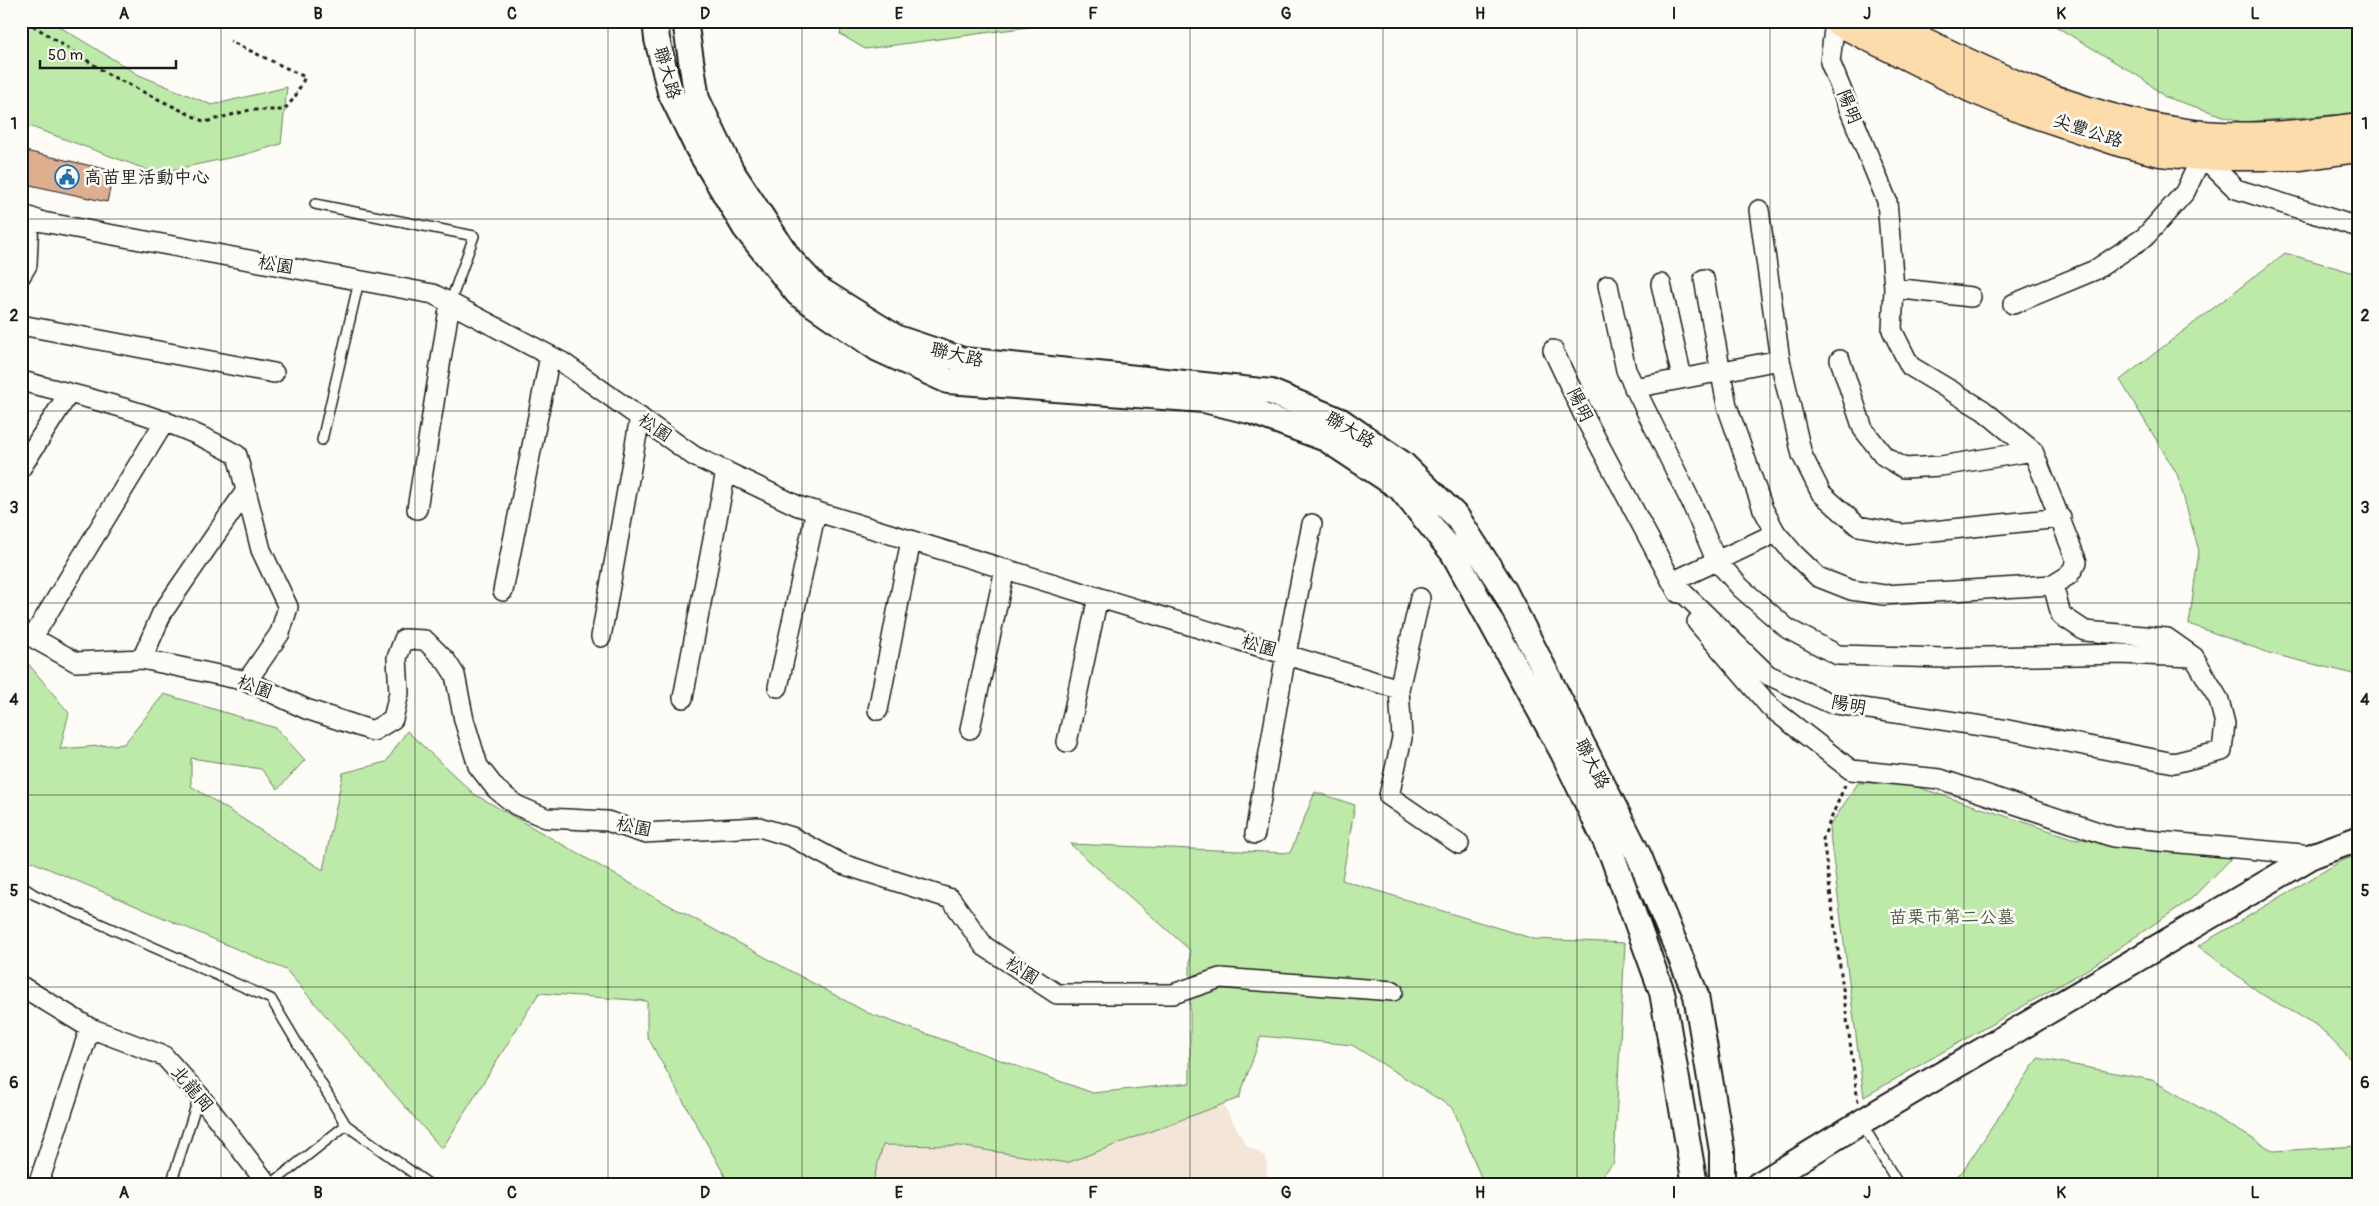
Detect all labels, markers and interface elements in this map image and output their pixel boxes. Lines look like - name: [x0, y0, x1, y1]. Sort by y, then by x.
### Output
- text: A: [119, 4, 130, 24]
- text: B: [313, 4, 323, 24]
- text: C: [507, 4, 517, 24]
- text: D: [700, 4, 710, 24]
- text: E: [895, 4, 904, 24]
- text: F: [1088, 4, 1098, 24]
- text: G: [1281, 4, 1292, 24]
- text: H: [1475, 4, 1485, 24]
- text: I: [1672, 4, 1676, 24]
- text: J: [1863, 4, 1871, 24]
- text: K: [2056, 4, 2066, 24]
- text: L: [2250, 4, 2260, 24]
- scale bar: [40, 38, 176, 70]
- street label: 聯大路: [649, 44, 685, 102]
- text: 50 m: [48, 46, 83, 65]
- street label: 陽明: [1832, 86, 1866, 128]
- street label: 尖豐公路: [2050, 109, 2126, 153]
- text: 1: [11, 114, 17, 134]
- text: 1: [2362, 114, 2368, 134]
- public building icon: 高苗里活動中心: [54, 164, 80, 190]
- place label: 高苗里活動中心: [84, 166, 210, 189]
- street label: 松園: [256, 251, 296, 279]
- text: 2: [10, 306, 19, 326]
- text: 2: [2361, 306, 2370, 326]
- street label: 聯大路: [928, 338, 986, 372]
- street label: 陽明: [1562, 384, 1598, 426]
- street label: 聯大路: [1321, 406, 1379, 454]
- street label: 松園: [634, 408, 676, 448]
- text: 3: [10, 498, 19, 518]
- text: 3: [2361, 498, 2370, 518]
- street label: 松園: [1238, 630, 1280, 662]
- street label: 松園: [234, 670, 276, 704]
- text: 4: [9, 690, 19, 710]
- street label: 陽明: [1829, 690, 1869, 720]
- text: 4: [2360, 690, 2370, 710]
- street label: 聯大路: [1569, 735, 1615, 793]
- street label: 松園: [614, 812, 654, 842]
- text: 5: [10, 881, 19, 901]
- text: 5: [2361, 881, 2370, 901]
- park label: 苗栗市第二公墓: [1889, 906, 2015, 929]
- street label: 松園: [1001, 952, 1043, 990]
- street label: 北龍岡: [166, 1061, 218, 1117]
- text: 6: [9, 1073, 19, 1093]
- text: 6: [2360, 1073, 2370, 1093]
- text: A: [119, 1183, 130, 1203]
- text: B: [313, 1183, 323, 1203]
- text: C: [507, 1183, 517, 1203]
- text: D: [700, 1183, 710, 1203]
- text: E: [895, 1183, 904, 1203]
- text: F: [1088, 1183, 1098, 1203]
- text: G: [1281, 1183, 1292, 1203]
- text: H: [1475, 1183, 1485, 1203]
- text: I: [1672, 1183, 1676, 1203]
- text: J: [1863, 1183, 1871, 1203]
- text: K: [2056, 1183, 2066, 1203]
- text: L: [2250, 1183, 2260, 1203]

